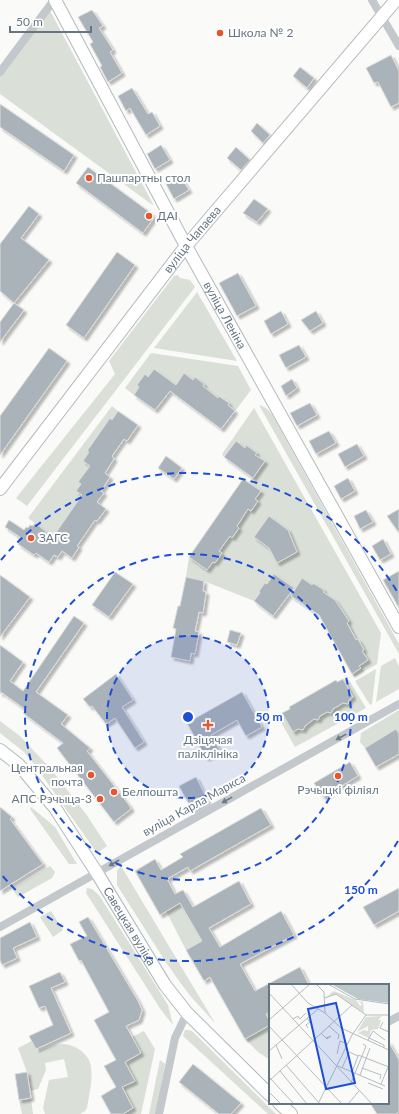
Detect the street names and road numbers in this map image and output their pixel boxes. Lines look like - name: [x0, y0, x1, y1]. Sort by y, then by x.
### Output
- street label: вуліца Чапаева: [160, 203, 224, 276]
- street label: вуліца Леніна: [200, 279, 250, 351]
- street label: вуліца Карла Маркса: [140, 770, 248, 839]
- street label: Савецкая вуліца: [100, 884, 159, 968]

